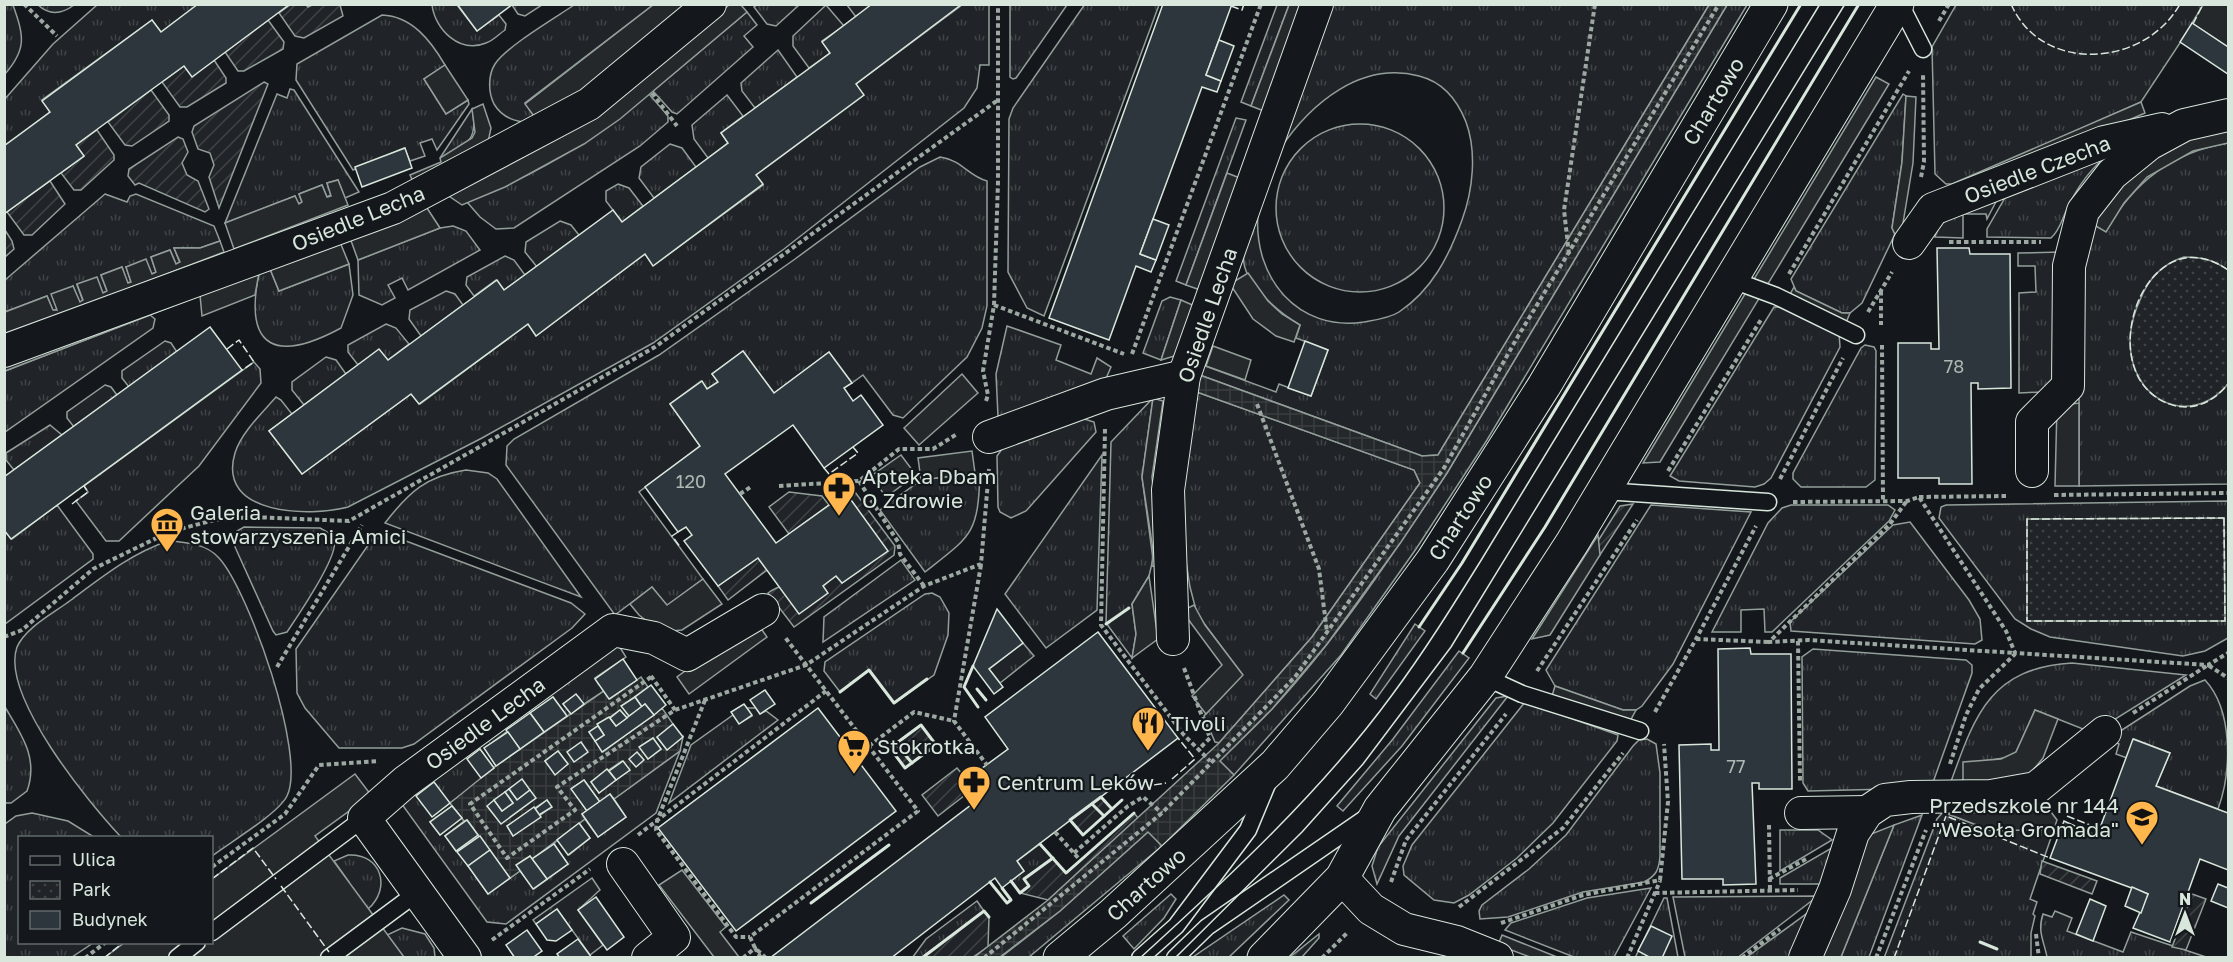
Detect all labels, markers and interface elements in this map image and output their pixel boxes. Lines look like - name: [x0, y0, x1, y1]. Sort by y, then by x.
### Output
- street label: Chartowo: [1677, 52, 1749, 150]
- street label: Osiedle Czecha: [1960, 129, 2114, 209]
- street label: Osiedle Lecha: [288, 179, 428, 257]
- street label: Osiedle Lecha: [1172, 244, 1242, 386]
- house number: 78: [1944, 355, 1964, 377]
- place label: Apteka Dbam O Zdrowie: [862, 463, 996, 513]
- street label: Chartowo: [1422, 469, 1498, 565]
- house number: 120: [676, 470, 706, 492]
- pharmacy icon: Apteka Dbam O Zdrowie: [821, 470, 857, 517]
- place label: Galeria stowarzyszenia Amici: [190, 499, 407, 549]
- museum icon: Galeria stowarzyszenia Amici: [149, 506, 185, 553]
- street label: Osiedle Lecha: [420, 671, 550, 775]
- restaurant icon: Tivoli: [1130, 705, 1166, 752]
- place label: Tivoli: [1171, 710, 1226, 736]
- supermarket icon: Stokrotka: [836, 728, 872, 775]
- place label: Stokrotka: [877, 733, 975, 759]
- house number: 77: [1726, 755, 1746, 777]
- pharmacy icon: Centrum Leków: [956, 764, 992, 811]
- place label: Centrum Leków: [997, 769, 1154, 795]
- place label: Przedszkole nr 144 "Wesoła Gromada": [1929, 792, 2119, 842]
- school or university icon: Przedszkole nr 144 "Wesoła Gromada": [2124, 799, 2160, 846]
- legend: [18, 836, 213, 944]
- street label: Chartowo: [1101, 842, 1191, 926]
- text: Ulica: [72, 848, 116, 870]
- text: Park: [72, 878, 111, 900]
- north arrow: [2155, 884, 2215, 944]
- text: N: [2179, 889, 2191, 909]
- text: Budynek: [72, 908, 148, 930]

